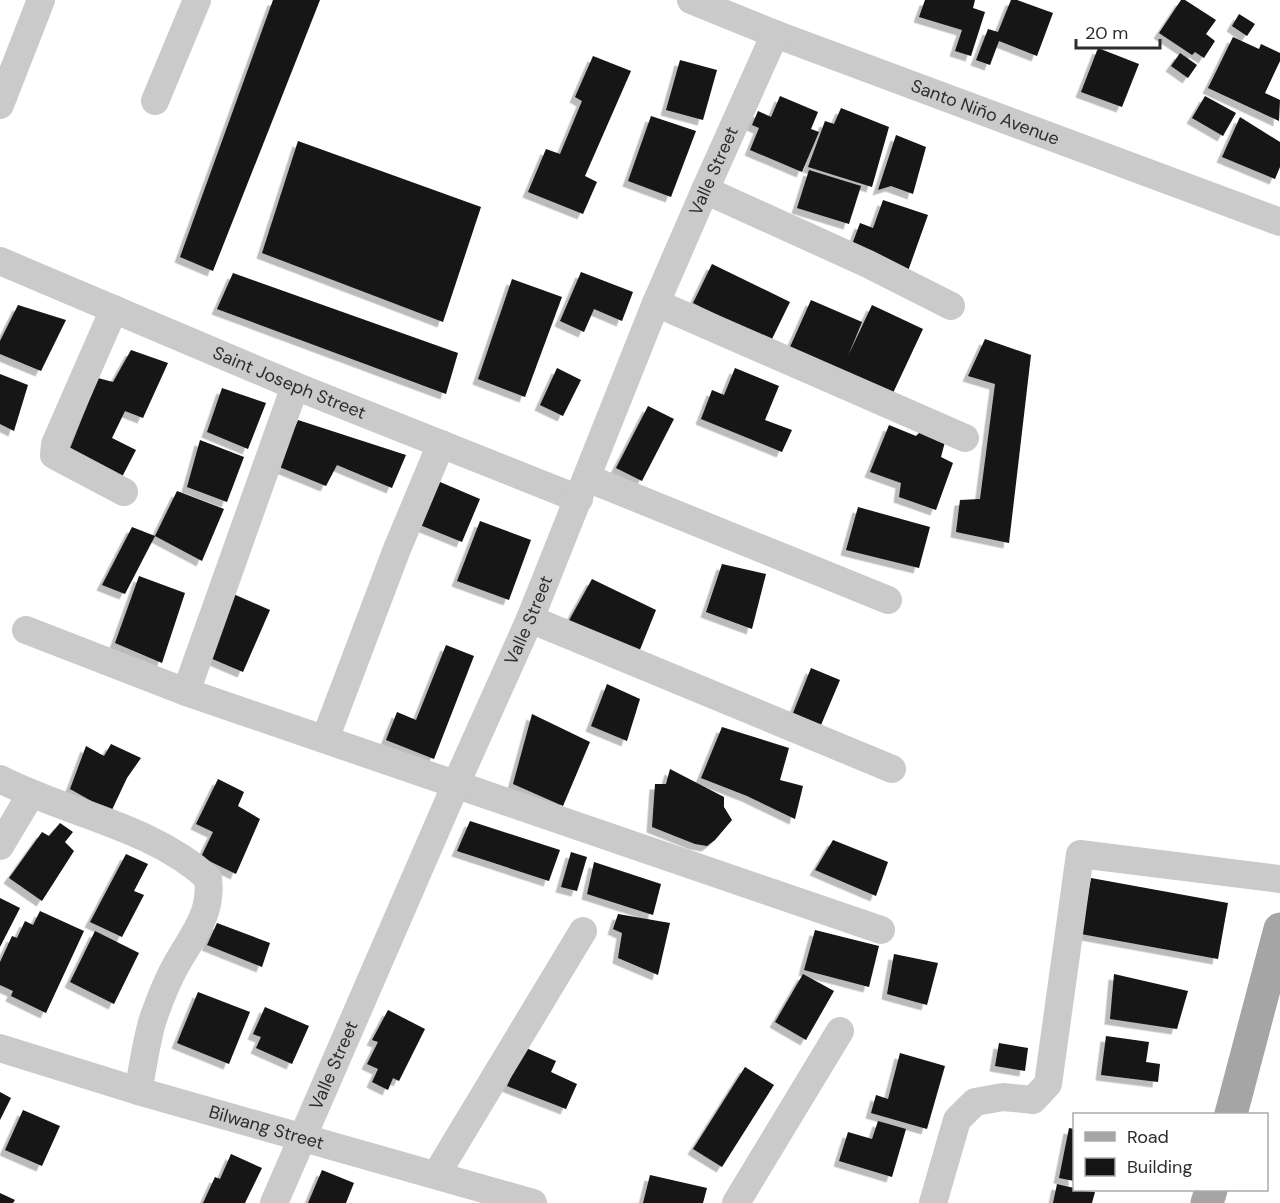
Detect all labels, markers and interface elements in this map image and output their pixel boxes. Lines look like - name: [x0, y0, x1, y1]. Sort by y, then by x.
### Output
- scale bar: [1076, 12, 1160, 50]
- text: 20 m: [1085, 21, 1128, 45]
- street label: Santo Niño Avenue: [908, 74, 1063, 151]
- street label: Valle Street: [683, 123, 744, 219]
- street label: Saint Joseph Street: [209, 341, 369, 425]
- street label: Valle Street: [499, 572, 558, 669]
- street label: Valle Street: [304, 1017, 364, 1114]
- street label: Bilwang Street: [206, 1100, 327, 1155]
- legend: [1073, 1113, 1268, 1191]
- text: Road: [1127, 1125, 1169, 1149]
- text: Building: [1127, 1155, 1192, 1179]

